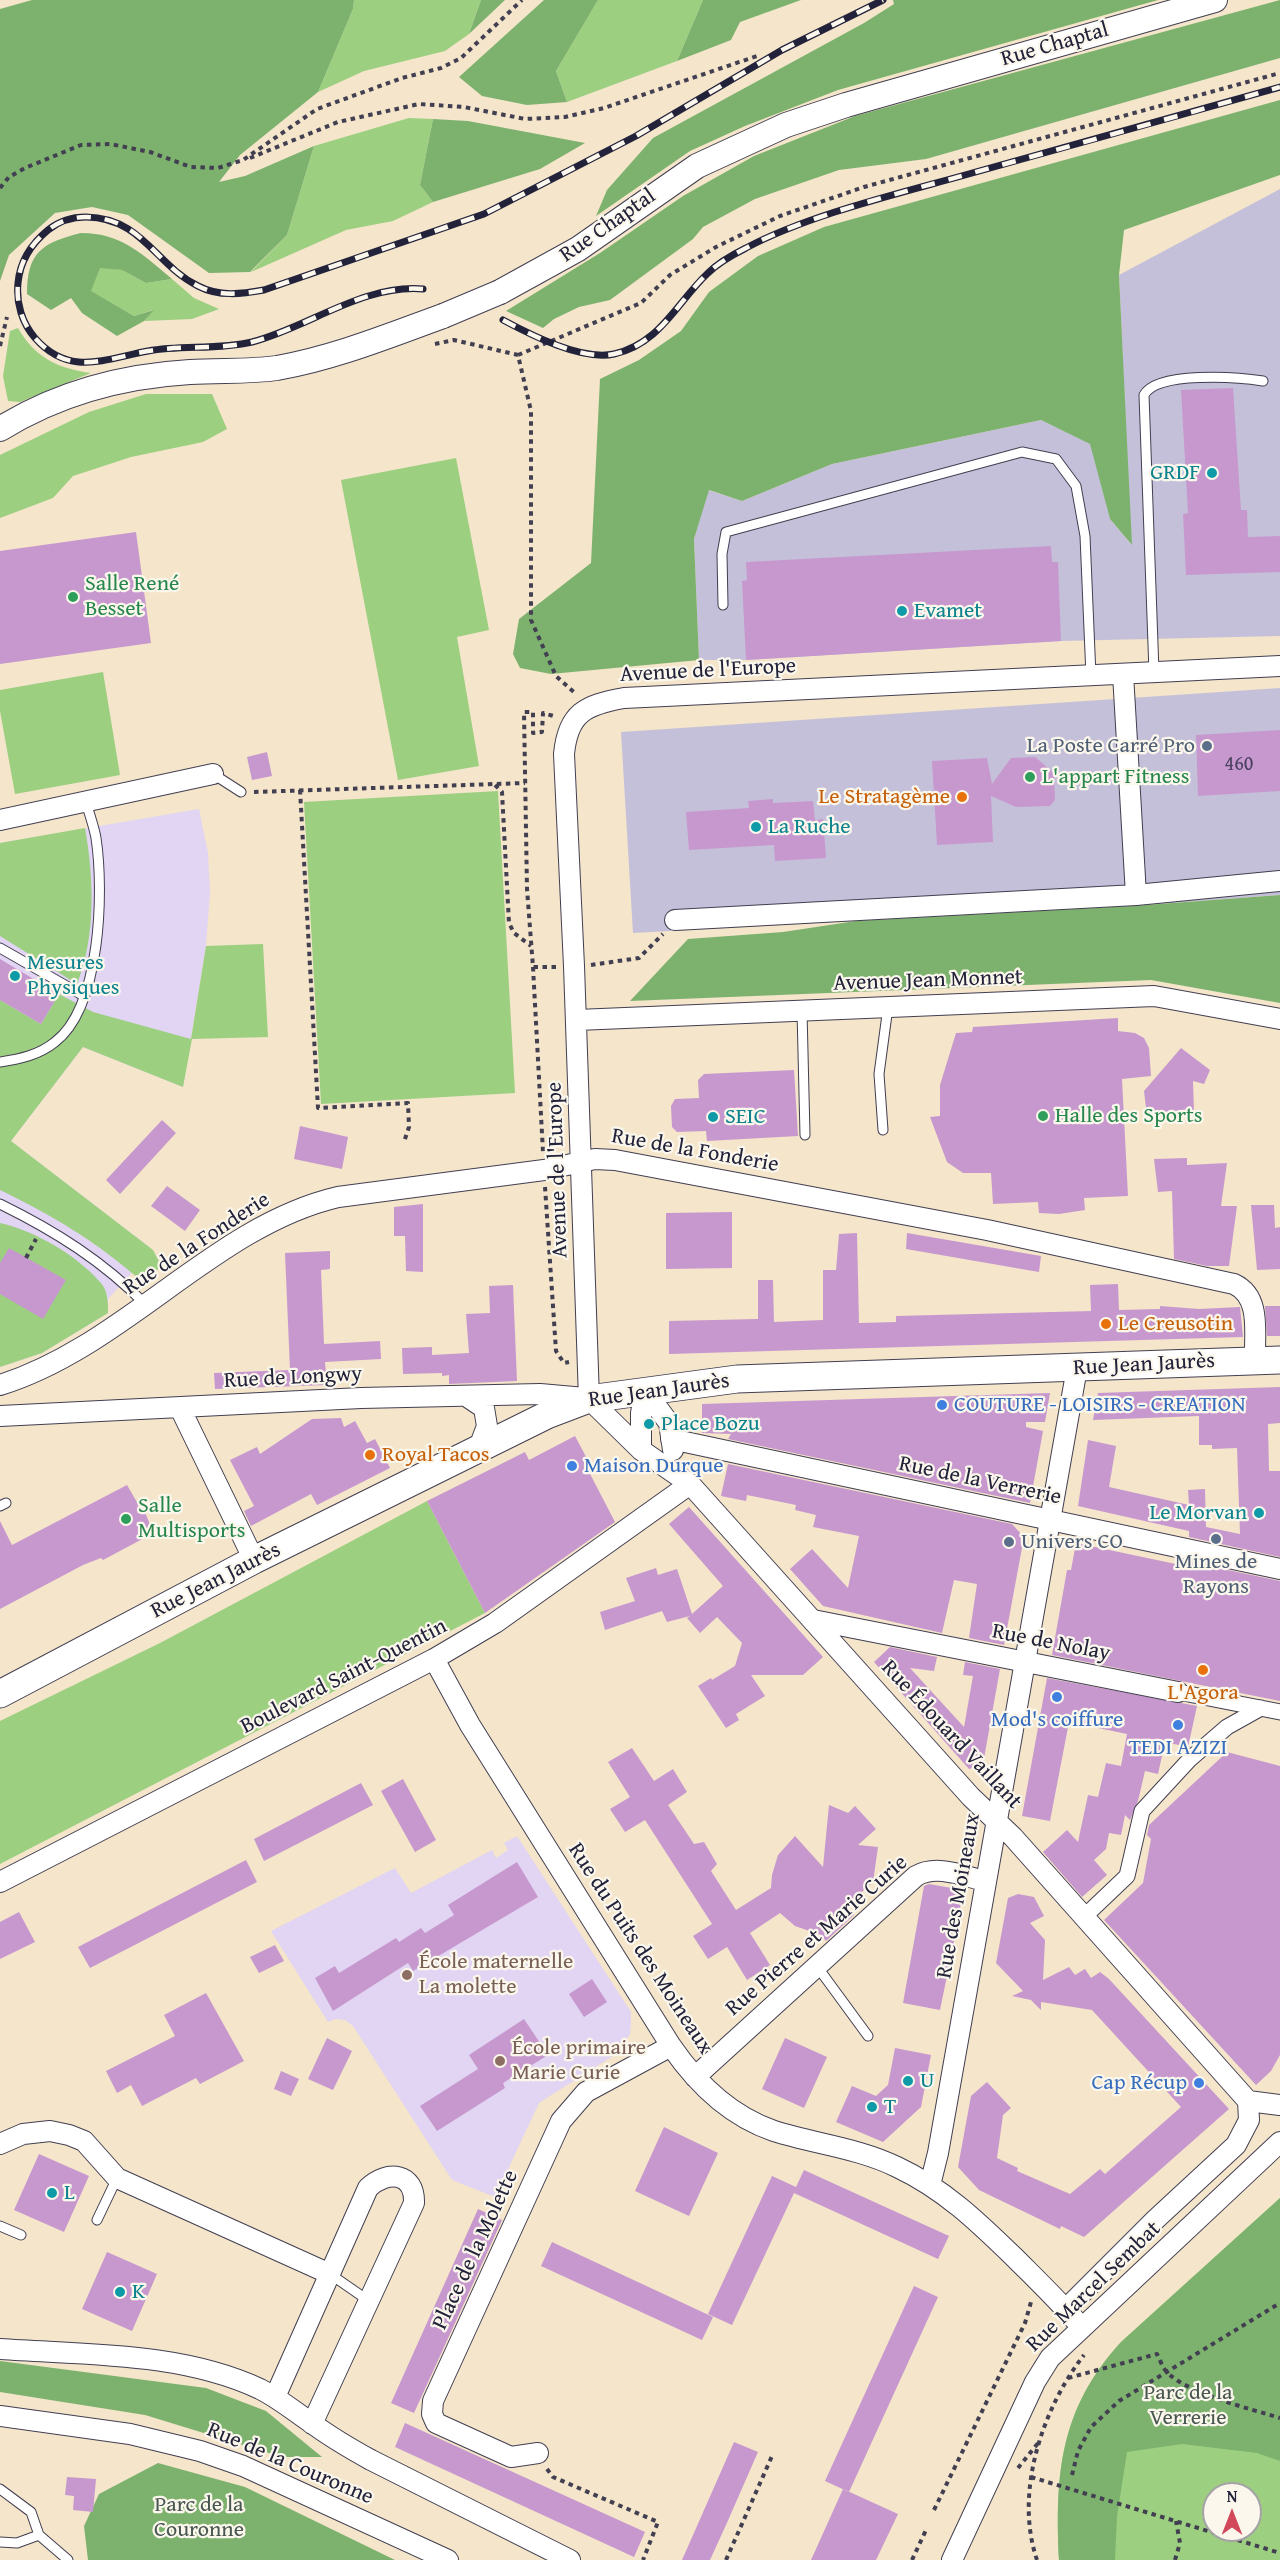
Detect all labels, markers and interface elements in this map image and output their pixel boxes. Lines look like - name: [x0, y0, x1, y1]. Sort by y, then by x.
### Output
- street label: Rue Chaptal: [998, 17, 1112, 73]
- street label: Rue Chaptal: [555, 183, 661, 269]
- place label: GRDF: [1150, 460, 1200, 486]
- marker: GRDF: [1205, 466, 1219, 480]
- place label: Salle René Besset: [85, 571, 179, 622]
- marker: Salle René Besset: [66, 590, 80, 604]
- place label: Evamet: [914, 598, 982, 624]
- marker: Evamet: [895, 604, 909, 618]
- street label: Avenue de l'Europe: [619, 653, 797, 689]
- place label: La Poste Carré Pro: [1027, 733, 1195, 759]
- marker: La Poste Carré Pro: [1200, 739, 1214, 753]
- house number: 460: [1225, 753, 1253, 777]
- place label: L'appart Fitness: [1042, 764, 1189, 790]
- marker: L'appart Fitness: [1023, 770, 1037, 784]
- place label: Le Stratagème: [819, 784, 950, 810]
- marker: Le Stratagème: [955, 790, 969, 804]
- place label: La Ruche: [768, 814, 851, 840]
- marker: La Ruche: [749, 820, 763, 834]
- place label: Mesures Physiques: [27, 950, 120, 1002]
- street label: Avenue Jean Monnet: [833, 965, 1023, 997]
- marker: Mesures Physiques: [8, 969, 22, 983]
- street label: Avenue de l'Europe: [542, 1081, 574, 1259]
- place label: Halle des Sports: [1055, 1103, 1203, 1129]
- place label: SEIC: [725, 1104, 766, 1130]
- marker: Halle des Sports: [1036, 1109, 1050, 1123]
- marker: SEIC: [706, 1110, 720, 1124]
- street label: Rue de la Fonderie: [609, 1123, 781, 1179]
- street label: Rue de la Fonderie: [119, 1187, 275, 1301]
- place label: Le Creusotin: [1118, 1311, 1233, 1337]
- marker: Le Creusotin: [1099, 1317, 1113, 1331]
- street label: Rue Jean Jaurès: [1072, 1348, 1216, 1382]
- street label: Rue de Longwy: [223, 1361, 363, 1395]
- street label: Rue Jean Jaurès: [587, 1368, 731, 1414]
- place label: COUTURE - LOISIRS - CREATION: [954, 1392, 1246, 1418]
- marker: COUTURE - LOISIRS - CREATION: [935, 1398, 949, 1412]
- place label: Place Bozu: [661, 1411, 760, 1437]
- marker: Place Bozu: [642, 1417, 656, 1431]
- place label: Royal Tacos: [382, 1442, 490, 1468]
- marker: Royal Tacos: [363, 1448, 377, 1462]
- street label: Rue de la Verrerie: [896, 1451, 1064, 1511]
- place label: Maison Durque: [584, 1453, 724, 1479]
- marker: Maison Durque: [565, 1459, 579, 1473]
- place label: Salle Multisports: [138, 1493, 245, 1544]
- place label: Le Morvan: [1150, 1500, 1247, 1526]
- marker: Le Morvan: [1252, 1506, 1266, 1520]
- marker: Salle Multisports: [119, 1512, 133, 1526]
- place label: Univers CO: [1021, 1529, 1123, 1555]
- marker: Mines de Rayons: [1209, 1532, 1223, 1546]
- marker: Univers CO: [1002, 1535, 1016, 1549]
- street label: Rue Jean Jaurès: [147, 1537, 285, 1625]
- place label: Mines de Rayons: [1175, 1549, 1257, 1600]
- street label: Boulevard Saint-Quentin: [237, 1614, 451, 1740]
- street label: Rue de Nolay: [990, 1619, 1112, 1667]
- street label: Rue Édouard Vaillant: [875, 1655, 1027, 1815]
- marker: L'Agora: [1196, 1663, 1210, 1677]
- place label: L'Agora: [1167, 1680, 1239, 1706]
- marker: Mod's coiffure: [1050, 1690, 1064, 1704]
- place label: Mod's coiffure: [991, 1707, 1123, 1733]
- marker: TEDI AZIZI: [1171, 1718, 1185, 1732]
- place label: TEDI AZIZI: [1129, 1735, 1227, 1761]
- street label: Rue des Moineaux: [932, 1811, 986, 1981]
- street label: Rue du Puits des Moineaux: [562, 1838, 718, 2060]
- street label: Rue Pierre et Marie Curie: [721, 1850, 913, 2022]
- place label: École maternelle La molette: [419, 1949, 573, 2000]
- marker: École maternelle La molette: [400, 1968, 414, 1982]
- place label: École primaire Marie Curie: [512, 2035, 646, 2086]
- marker: École primaire Marie Curie: [493, 2054, 507, 2068]
- place label: U: [920, 2068, 934, 2094]
- place label: Cap Récup: [1091, 2070, 1187, 2096]
- marker: U: [901, 2074, 915, 2088]
- marker: Cap Récup: [1192, 2076, 1206, 2090]
- place label: T: [884, 2094, 896, 2120]
- marker: T: [865, 2100, 879, 2114]
- street label: Place de la Molette: [427, 2166, 525, 2334]
- place label: L: [64, 2180, 75, 2206]
- marker: L: [45, 2186, 59, 2200]
- street label: Rue Marcel Sembat: [1021, 2216, 1167, 2358]
- place label: K: [132, 2279, 145, 2305]
- marker: K: [113, 2285, 127, 2299]
- park label: Parc de la Verrerie: [1143, 2380, 1233, 2432]
- street label: Rue de la Couronne: [203, 2417, 377, 2511]
- north arrow: [1202, 2482, 1262, 2542]
- text: N: [1227, 2484, 1237, 2508]
- park label: Parc de la Couronne: [154, 2492, 244, 2544]

